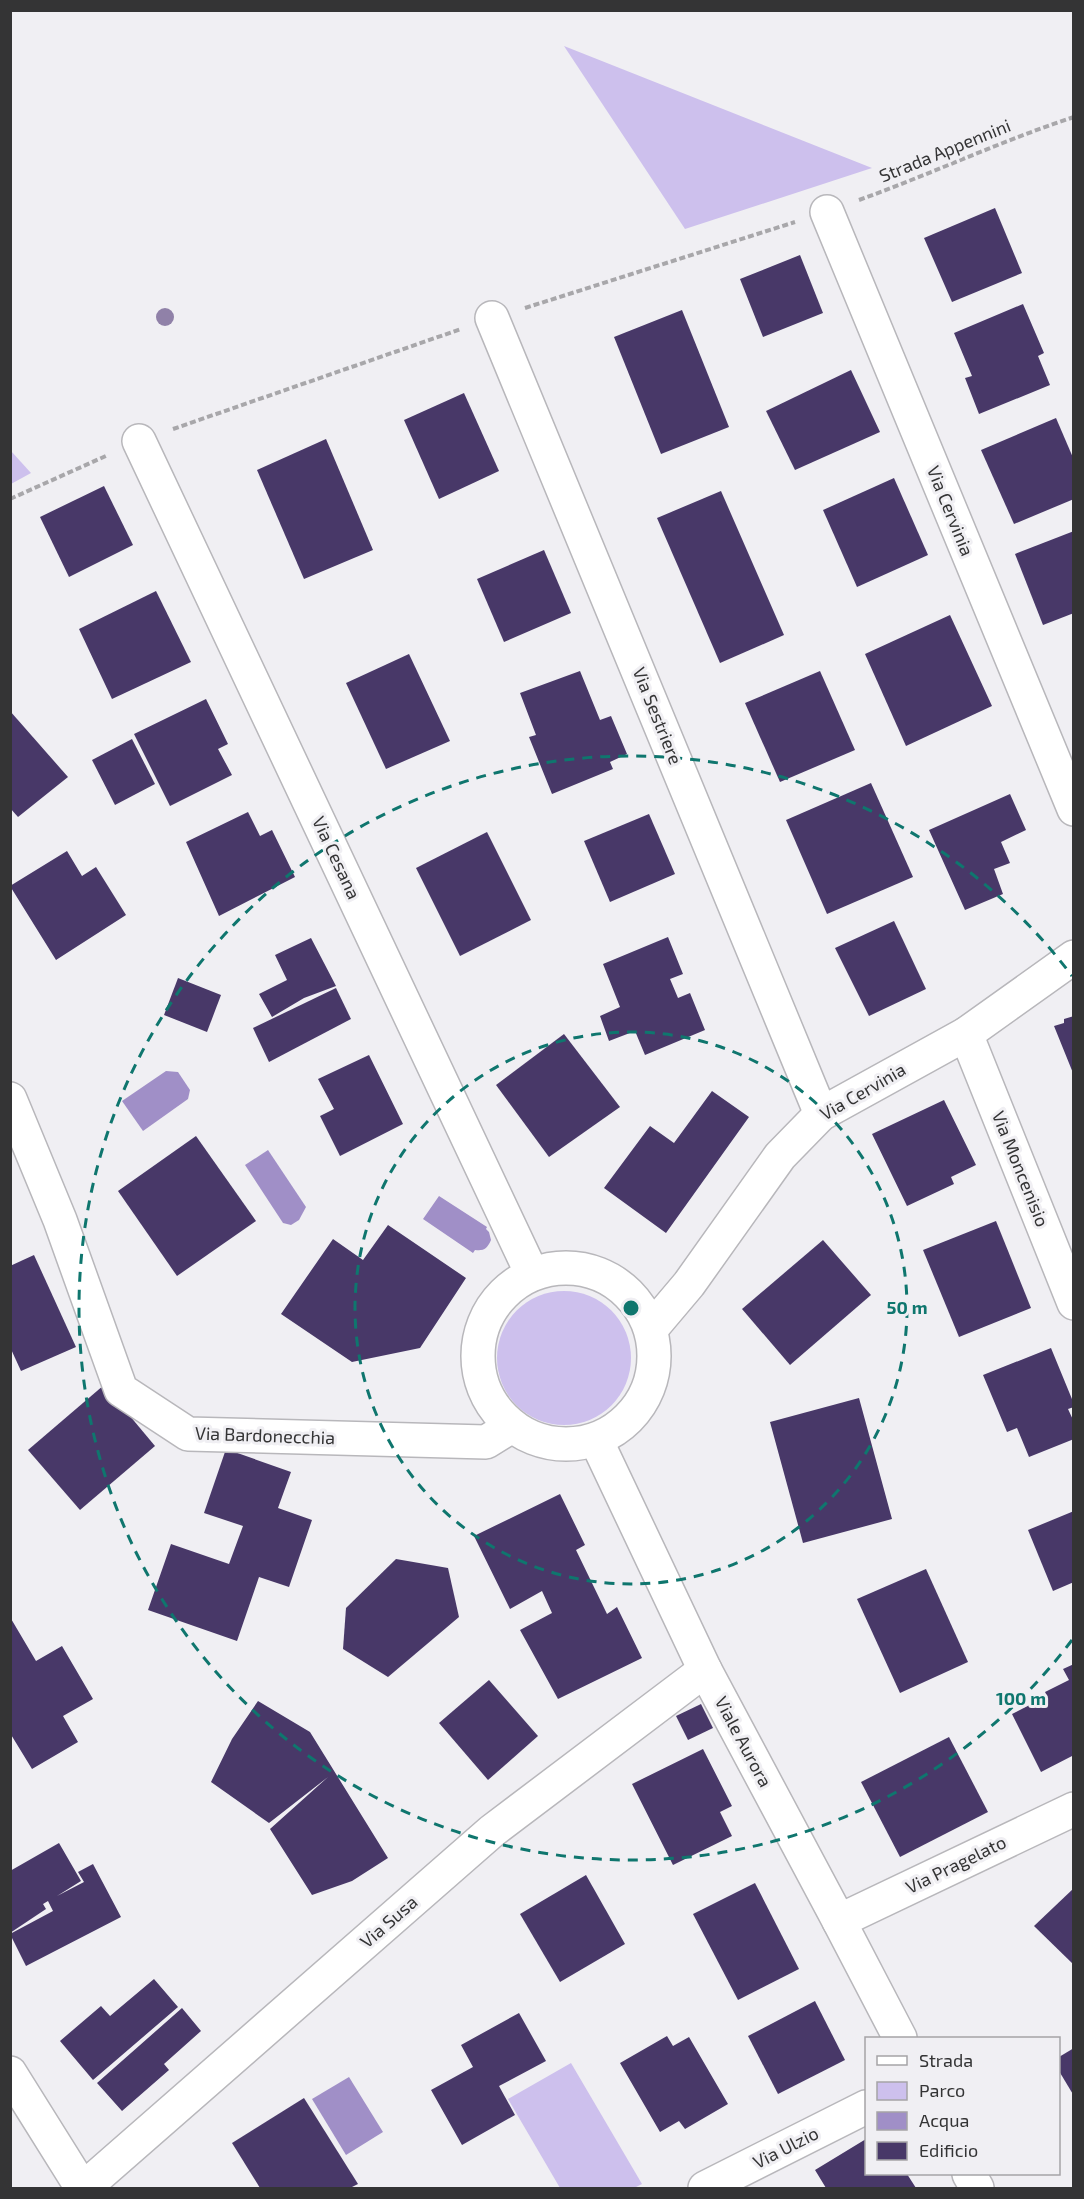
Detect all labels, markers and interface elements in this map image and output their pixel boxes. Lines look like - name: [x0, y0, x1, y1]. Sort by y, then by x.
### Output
- street label: Strada Appennini: [876, 114, 1014, 186]
- street label: Via Cervinia: [923, 462, 979, 559]
- street label: Via Sestriere: [628, 664, 687, 768]
- street label: Via Cesana: [308, 813, 366, 902]
- street label: Via Cervinia: [816, 1058, 909, 1124]
- street label: Via Moncenisio: [988, 1108, 1054, 1230]
- text: 50 m: [886, 1296, 928, 1318]
- centre of rings: [621, 1298, 641, 1318]
- street label: Via Bardonecchia: [195, 1422, 336, 1448]
- text: 100 m: [996, 1687, 1046, 1709]
- street label: Viale Aurora: [711, 1692, 777, 1791]
- street label: Via Pragelato: [902, 1830, 1009, 1898]
- street label: Via Susa: [355, 1890, 421, 1952]
- legend: [865, 2037, 1060, 2175]
- text: Strada: [919, 2049, 973, 2071]
- text: Parco: [919, 2079, 965, 2101]
- text: Acqua: [919, 2109, 969, 2131]
- street label: Via Ulzio: [749, 2121, 822, 2173]
- text: Edificio: [919, 2139, 978, 2161]

